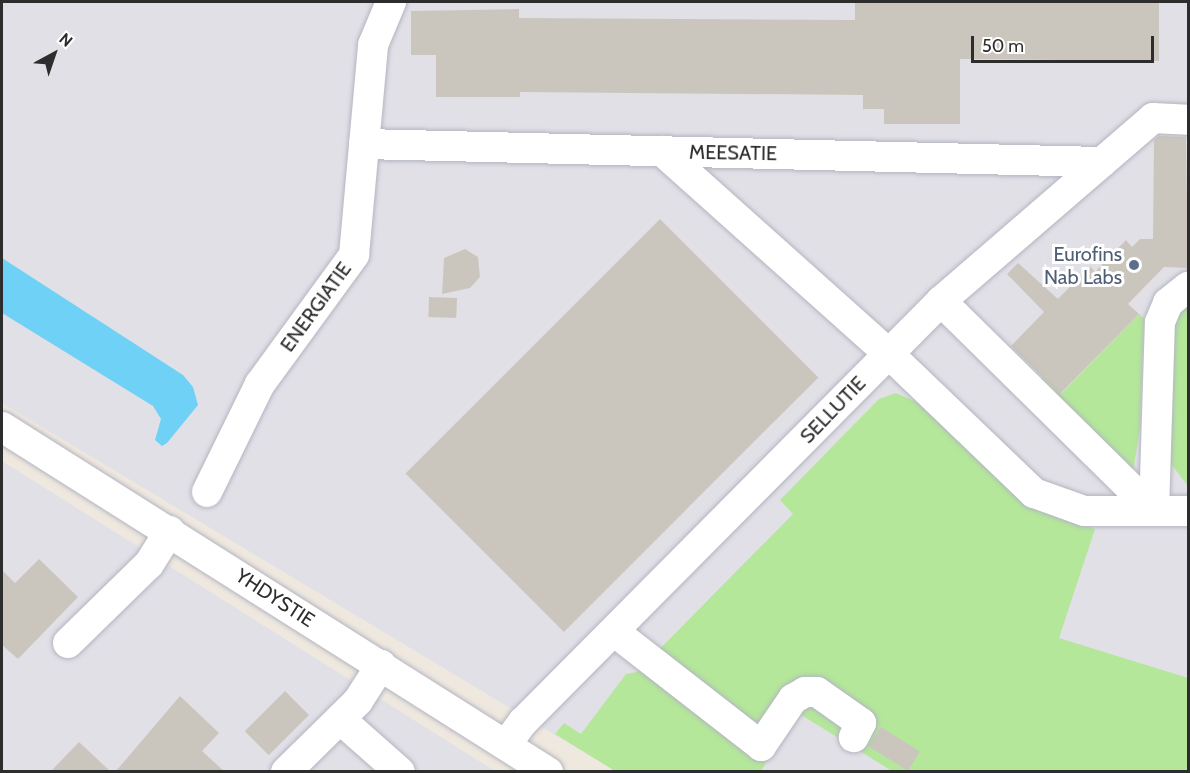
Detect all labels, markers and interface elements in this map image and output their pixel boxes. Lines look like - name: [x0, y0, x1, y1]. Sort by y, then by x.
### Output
- north arrow: [24, 24, 84, 84]
- scale bar: [974, 24, 1157, 62]
- text: N: [55, 29, 76, 51]
- text: 50 m: [982, 35, 1024, 57]
- street label: MEESATIE: [689, 140, 777, 166]
- place label: Eurofins Nab Labs: [1044, 242, 1122, 289]
- street label: ENERGIATIE: [275, 258, 357, 356]
- marker: Eurofins Nab Labs: [1127, 258, 1141, 272]
- street label: SELLUTIE: [795, 372, 871, 448]
- street label: YHDYSTIE: [231, 564, 319, 632]

